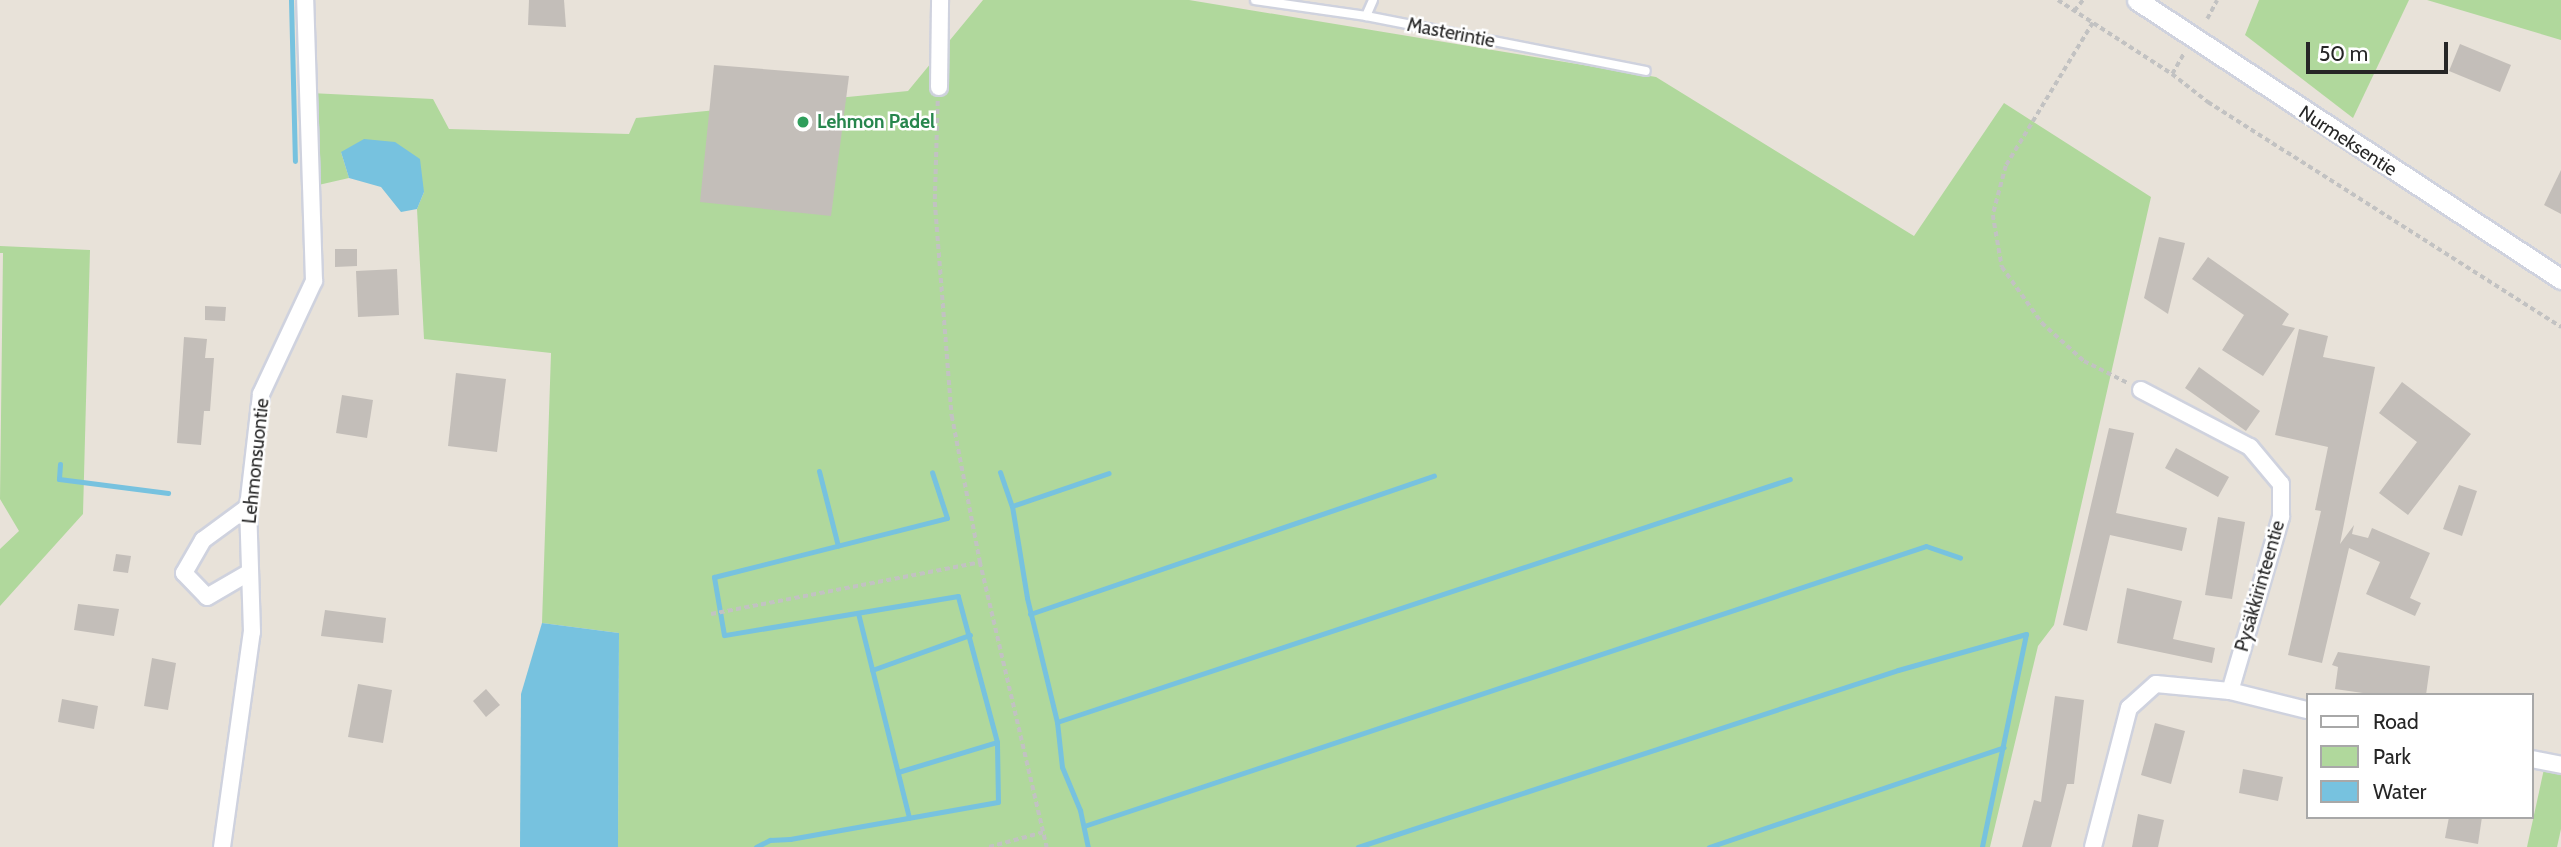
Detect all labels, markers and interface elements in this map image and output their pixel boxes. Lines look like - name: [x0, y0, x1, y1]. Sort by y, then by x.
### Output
- street label: Masterintie: [1405, 13, 1497, 53]
- scale bar: [2309, 28, 2451, 72]
- text: 50 m: [2319, 41, 2368, 66]
- street label: Nurmeksentie: [2295, 101, 2401, 181]
- place label: Lehmon Padel: [817, 111, 935, 133]
- marker: Lehmon Padel: [795, 114, 811, 130]
- street label: Lehmonsuontie: [238, 397, 274, 525]
- street label: Pysäkkirinteentie: [2230, 518, 2290, 654]
- legend: [2306, 693, 2533, 819]
- text: Road: [2373, 709, 2419, 734]
- text: Park: [2373, 744, 2411, 769]
- text: Water: [2373, 779, 2426, 804]

